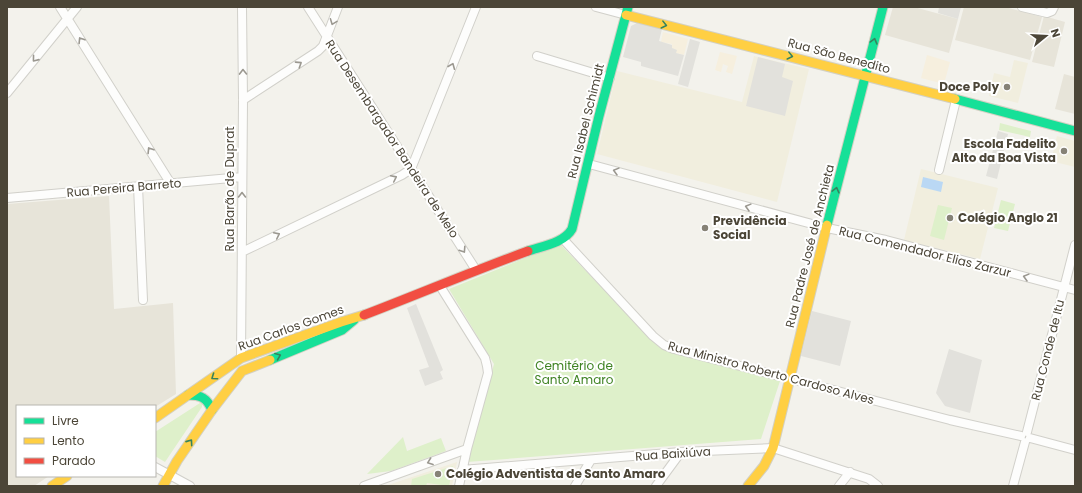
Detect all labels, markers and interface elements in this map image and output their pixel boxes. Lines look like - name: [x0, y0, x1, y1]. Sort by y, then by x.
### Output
- north arrow: [1026, 16, 1066, 56]
- one-way arrow: [329, 18, 337, 25]
- one-way arrow: [661, 20, 667, 28]
- text: N: [1047, 26, 1064, 39]
- street label: Rua São Benedito: [786, 34, 893, 77]
- street label: Rua Desembargador Bandeira de Melo: [322, 36, 463, 241]
- one-way arrow: [78, 37, 86, 44]
- one-way arrow: [869, 38, 878, 45]
- one-way arrow: [786, 51, 793, 60]
- one-way arrow: [32, 54, 39, 61]
- one-way arrow: [295, 61, 302, 68]
- street label: Rua Isabel Schimidt: [563, 62, 608, 180]
- one-way arrow: [447, 63, 455, 71]
- one-way arrow: [238, 69, 247, 75]
- place label: Doce Poly: [939, 78, 999, 95]
- marker: Doce Poly: [1002, 82, 1012, 92]
- street label: Rua Barão de Duprat: [221, 126, 238, 252]
- place label: Escola Fadelito Alto da Boa Vista: [951, 135, 1056, 166]
- marker: Escola Fadelito Alto da Boa Vista: [1059, 146, 1069, 156]
- one-way arrow: [148, 148, 155, 155]
- street label: Rua Padre José de Anchieta: [781, 162, 838, 329]
- one-way arrow: [612, 167, 619, 176]
- street label: Rua Pereira Barreto: [66, 174, 182, 201]
- one-way arrow: [390, 176, 397, 183]
- one-way arrow: [831, 187, 840, 194]
- one-way arrow: [238, 192, 246, 198]
- one-way arrow: [745, 203, 752, 211]
- place label: Colégio Anglo 21: [958, 209, 1058, 226]
- place label: Previdência Social: [713, 212, 787, 243]
- marker: Colégio Anglo 21: [945, 213, 955, 223]
- street label: Rua Comendador Elias Zarzur: [837, 222, 1013, 281]
- marker: Previdência Social: [700, 223, 710, 233]
- one-way arrow: [273, 232, 280, 240]
- one-way arrow: [458, 246, 466, 253]
- one-way arrow: [1023, 274, 1029, 282]
- street label: Rua Conde de Itu: [1027, 298, 1068, 402]
- street label: Rua Carlos Gomes: [236, 301, 346, 355]
- street label: Rua Ministro Roberto Cardoso Alves: [666, 337, 876, 408]
- one-way arrow: [274, 353, 282, 361]
- park label: Cemitério de Santo Amaro: [535, 357, 614, 388]
- one-way arrow: [212, 372, 219, 379]
- legend: [16, 405, 156, 477]
- text: Livre: [52, 412, 79, 429]
- text: Lento: [52, 432, 85, 449]
- one-way arrow: [185, 439, 193, 446]
- street label: Rua Baixiúva: [634, 442, 711, 465]
- text: Parado: [52, 452, 96, 469]
- one-way arrow: [426, 458, 433, 466]
- place label: Colégio Adventista de Santo Amaro: [446, 465, 666, 482]
- marker: Colégio Adventista de Santo Amaro: [433, 469, 443, 479]

